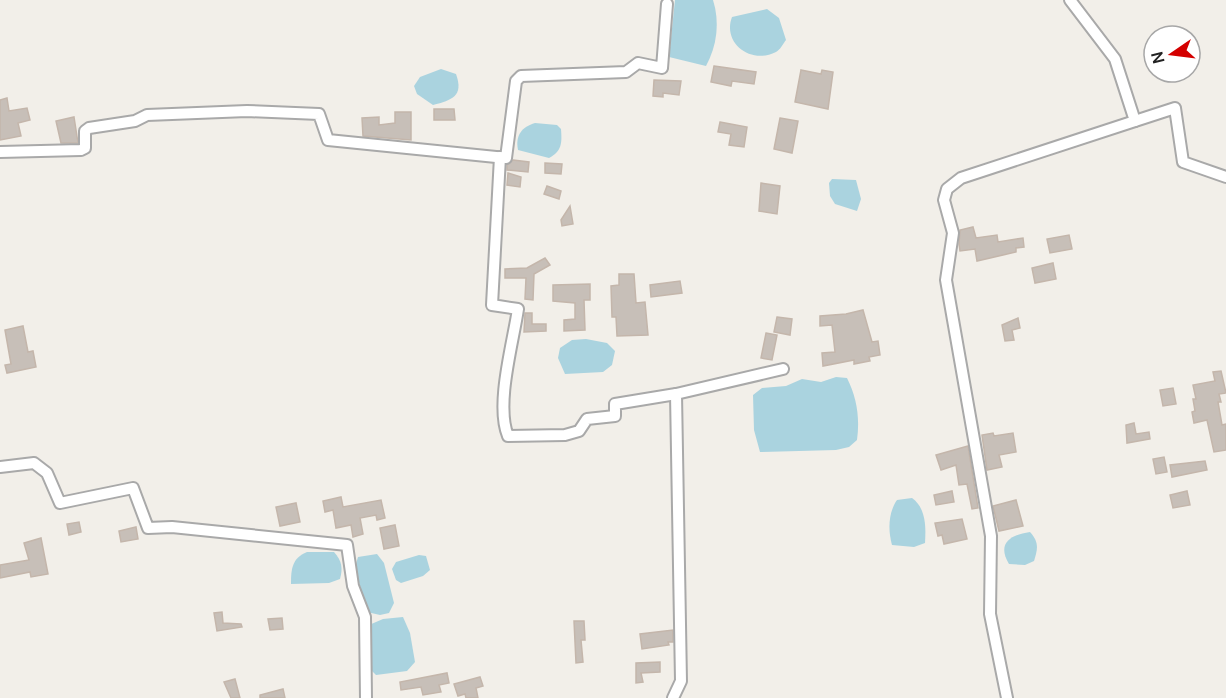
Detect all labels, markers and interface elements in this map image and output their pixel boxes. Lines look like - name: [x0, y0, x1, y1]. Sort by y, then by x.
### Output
- north arrow: [1142, 24, 1202, 84]
- text: N: [1145, 49, 1170, 66]

